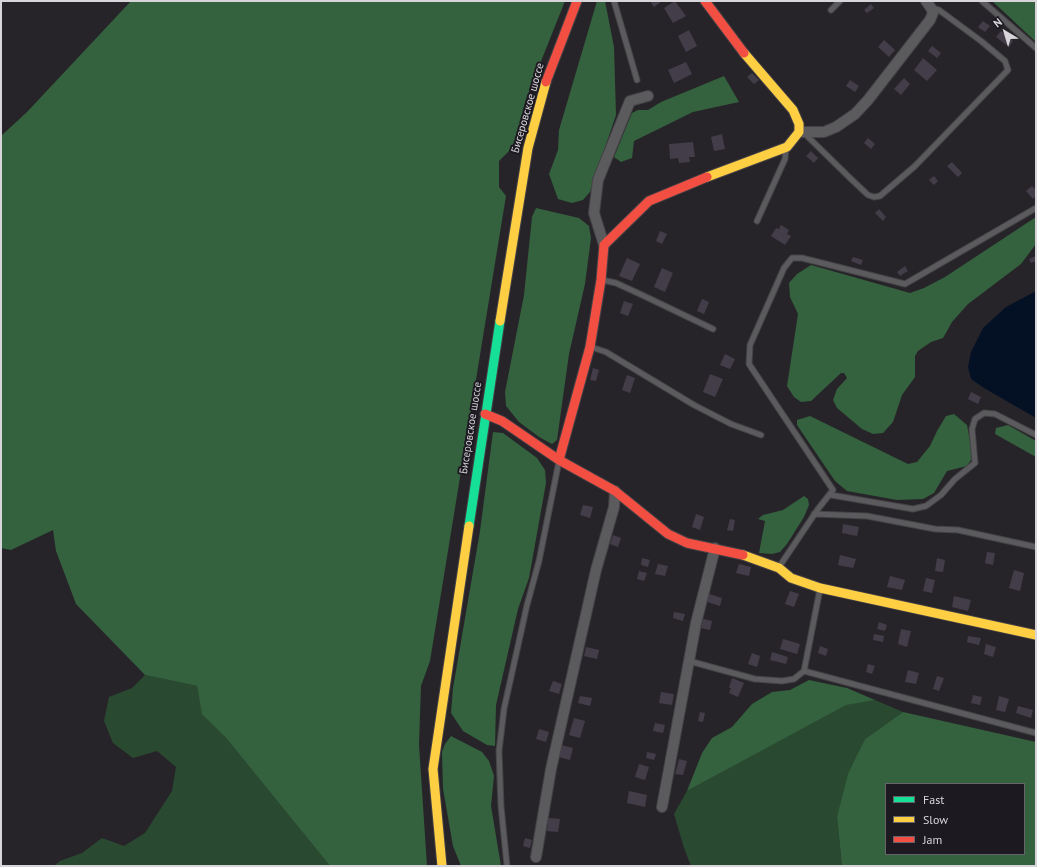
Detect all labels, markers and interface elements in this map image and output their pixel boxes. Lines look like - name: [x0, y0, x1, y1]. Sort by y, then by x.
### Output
- north arrow: [985, 12, 1025, 52]
- text: N: [990, 15, 1005, 30]
- street label: Бисеровское шоссе: [509, 61, 547, 155]
- street label: Бисеровское шоссе: [457, 381, 485, 475]
- legend: [885, 783, 1025, 855]
- text: Fast: [923, 792, 944, 807]
- text: Slow: [923, 812, 948, 827]
- text: Jam: [923, 832, 942, 847]

